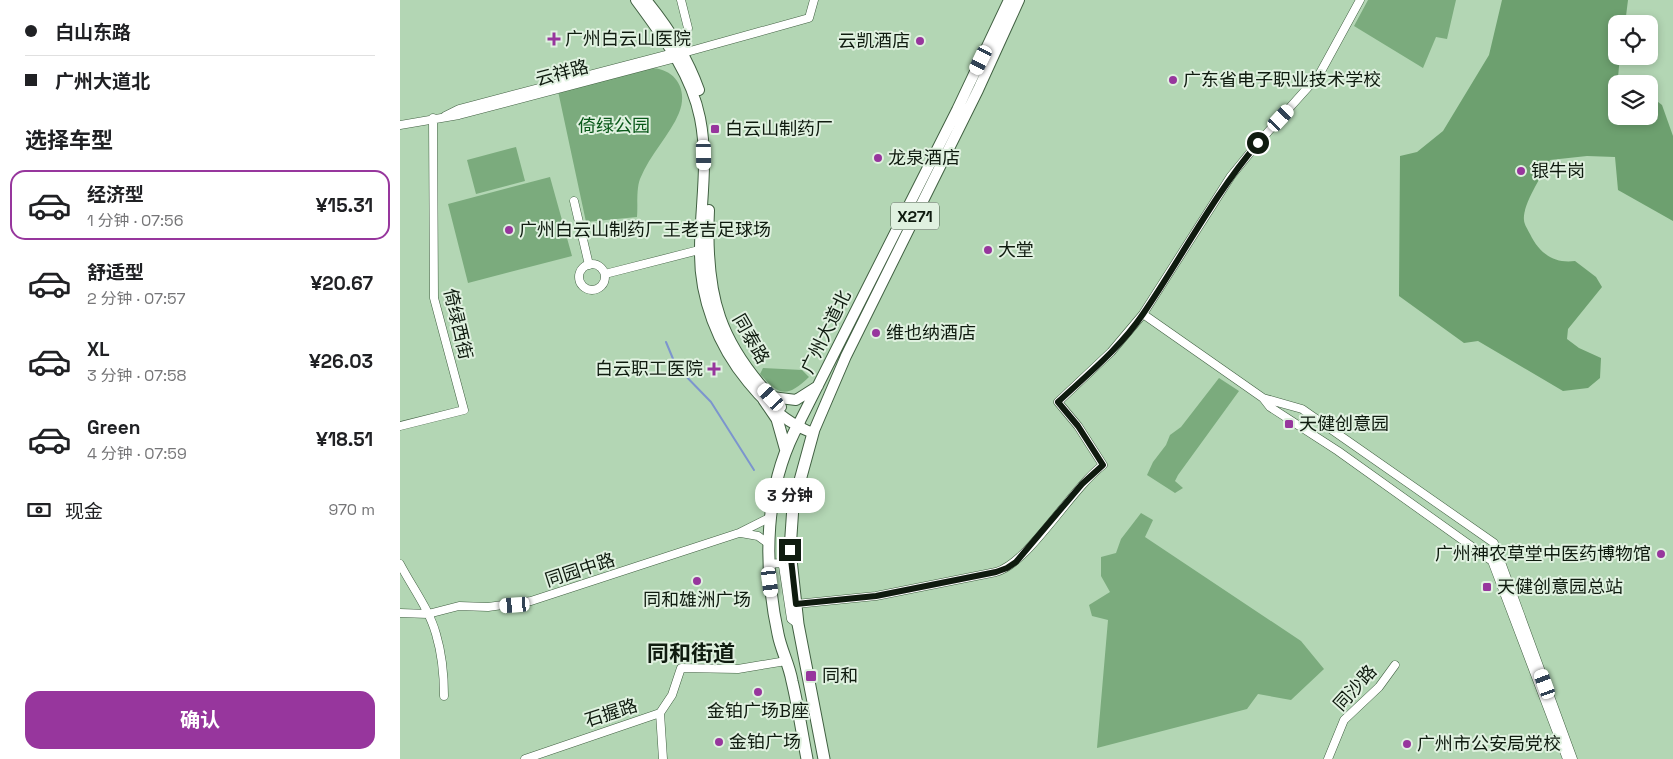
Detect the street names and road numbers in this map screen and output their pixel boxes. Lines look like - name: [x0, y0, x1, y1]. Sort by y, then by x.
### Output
- street label: 云祥路: [533, 54, 591, 91]
- road number: X271: [891, 202, 939, 230]
- street label: 倚绿西街: [439, 286, 478, 362]
- street label: 广州大道北: [795, 286, 856, 377]
- street label: 同泰路: [728, 310, 775, 368]
- street label: 同园中路: [542, 547, 618, 592]
- street label: 同沙路: [1328, 660, 1381, 715]
- street label: 石握路: [582, 693, 640, 732]

